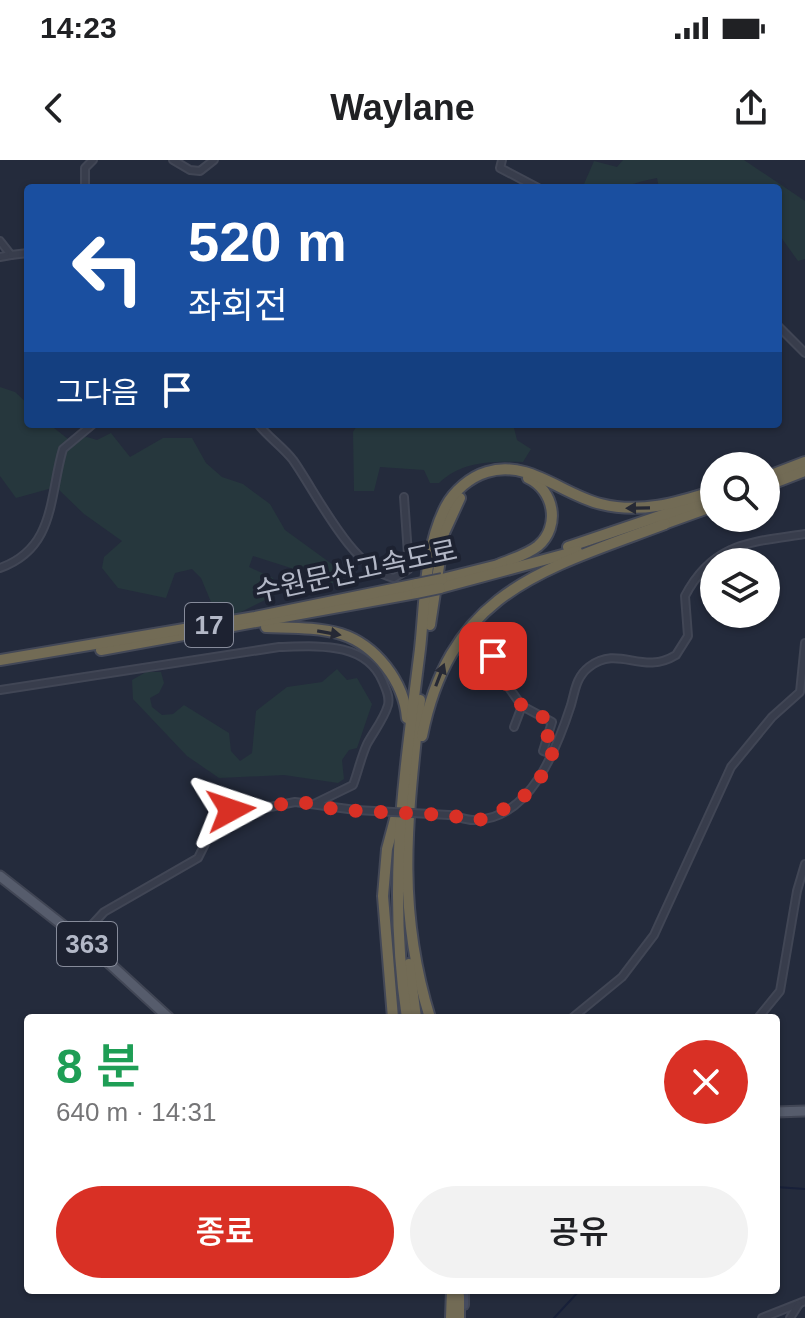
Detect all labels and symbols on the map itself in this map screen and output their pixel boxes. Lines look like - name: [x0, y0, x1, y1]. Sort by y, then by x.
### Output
- one-way arrow: [625, 501, 650, 514]
- street label: 수원문산고속도로: [252, 534, 460, 608]
- road number: 17: [185, 603, 233, 647]
- pin: [459, 622, 527, 690]
- one-way arrow: [317, 627, 342, 640]
- one-way arrow: [434, 662, 447, 686]
- position arrow: [189, 768, 273, 852]
- road number: 363: [57, 922, 117, 966]

